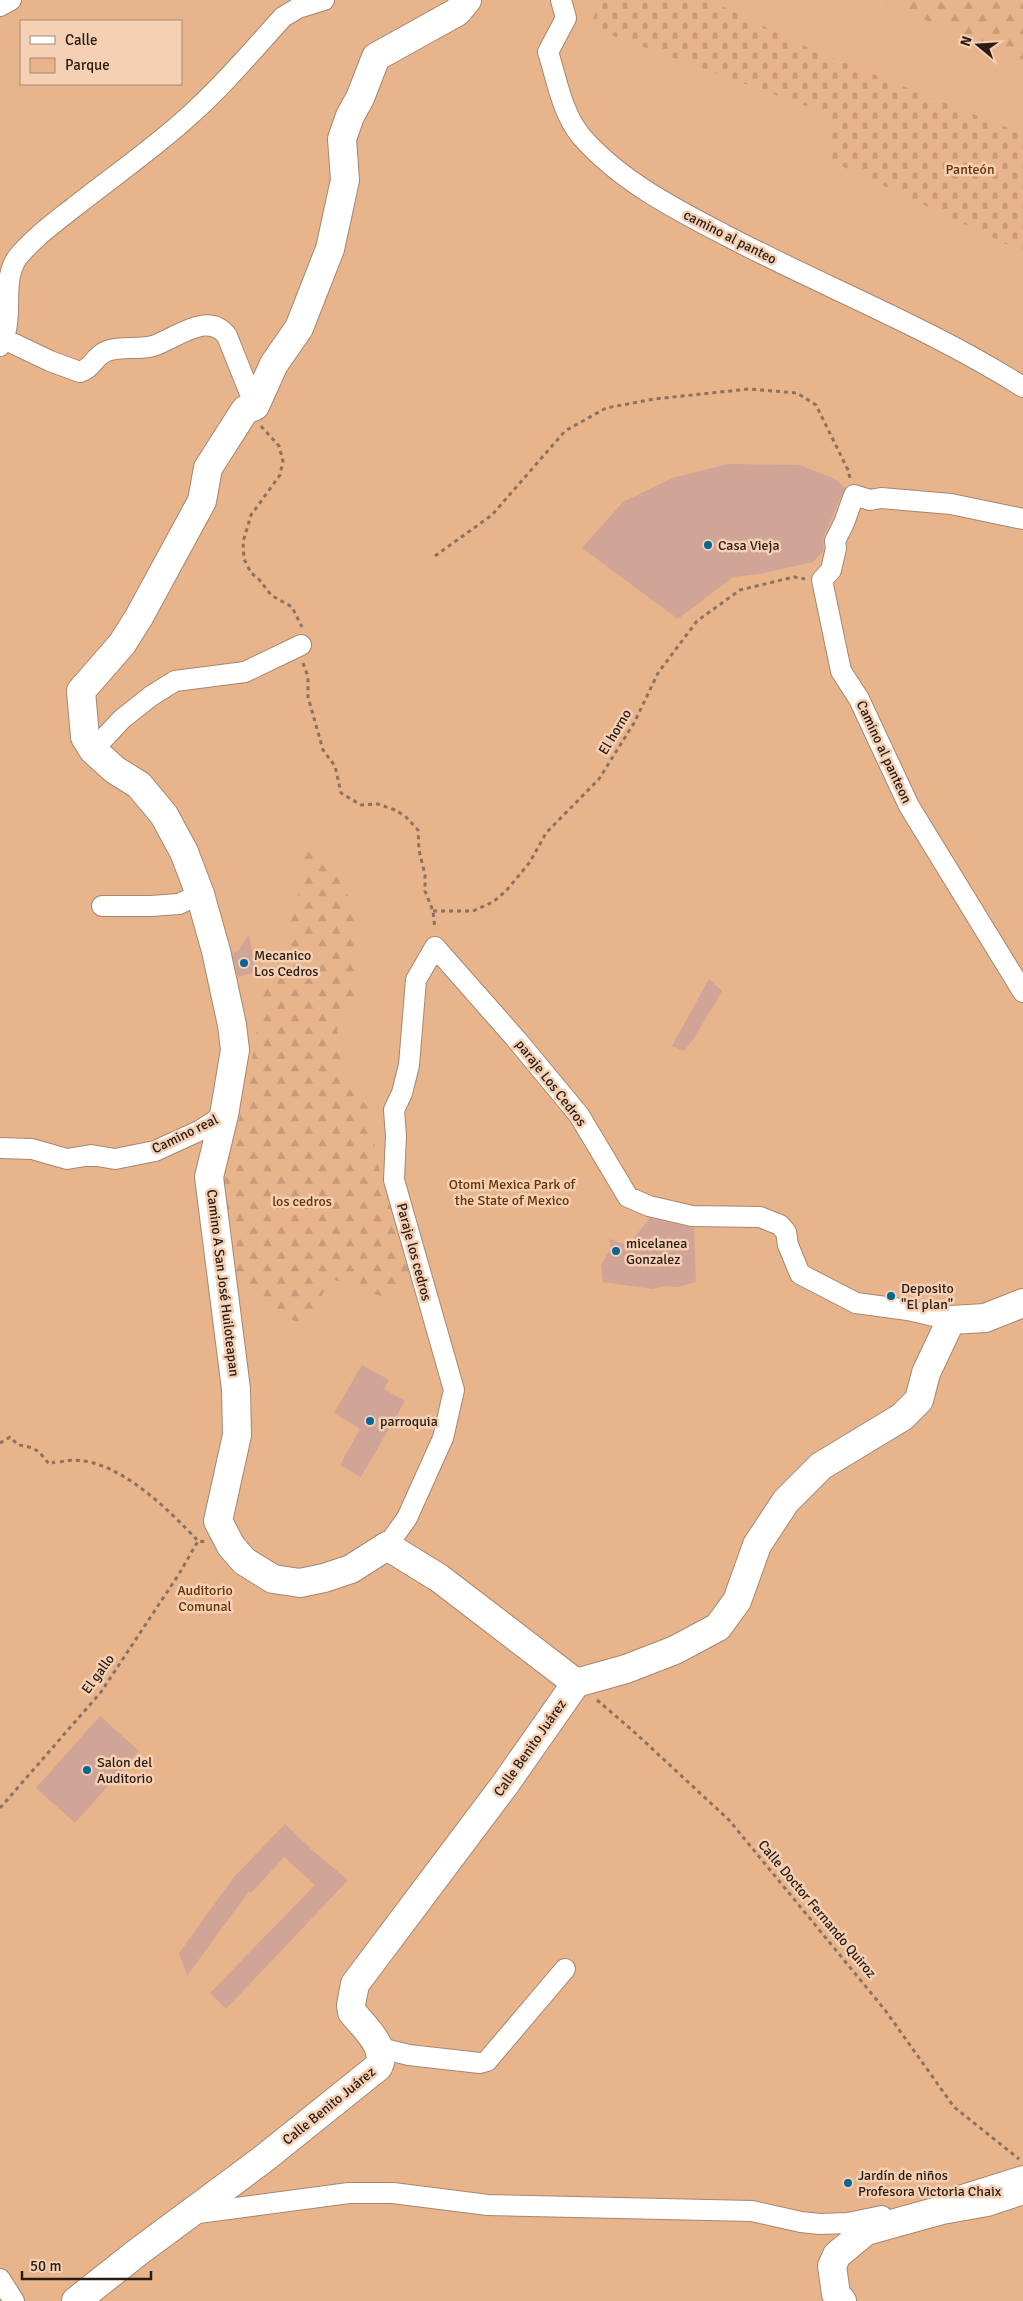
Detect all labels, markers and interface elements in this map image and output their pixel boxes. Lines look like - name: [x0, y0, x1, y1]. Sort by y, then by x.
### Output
- legend: [20, 20, 182, 85]
- north arrow: [953, 20, 1003, 70]
- text: Calle: [65, 31, 98, 49]
- text: N: [957, 34, 976, 48]
- text: Parque: [65, 56, 110, 74]
- park label: Panteón: [945, 161, 995, 178]
- street label: camino al panteo: [681, 206, 779, 268]
- place label: Casa Vieja: [718, 537, 780, 554]
- marker: Casa Vieja: [702, 539, 714, 551]
- street label: Camino al panteon: [853, 698, 915, 806]
- street label: El horno: [595, 706, 635, 758]
- place label: Mecanico Los Cedros: [254, 947, 319, 980]
- marker: Mecanico Los Cedros: [238, 957, 250, 969]
- street label: paraje Los Cedros: [512, 1036, 590, 1130]
- street label: Camino real: [149, 1111, 221, 1157]
- park label: Otomi Mexica Park of the State of Mexico: [449, 1176, 577, 1209]
- street label: Camino A San José Huiloteapan: [203, 1188, 243, 1378]
- park label: los cedros: [272, 1193, 332, 1210]
- street label: Paraje los cedros: [393, 1201, 435, 1303]
- place label: micelanea Gonzalez: [626, 1235, 687, 1268]
- marker: micelanea Gonzalez: [610, 1245, 622, 1257]
- place label: Deposito "El plan": [901, 1280, 954, 1313]
- marker: Deposito "El plan": [885, 1290, 897, 1302]
- place label: parroquia: [380, 1413, 438, 1430]
- marker: parroquia: [364, 1415, 376, 1427]
- park label: Auditorio Comunal: [177, 1582, 233, 1615]
- street label: El gallo: [78, 1651, 118, 1697]
- street label: Calle Benito Juárez: [490, 1696, 570, 1800]
- place label: Salon del Auditorio: [97, 1754, 153, 1787]
- marker: Salon del Auditorio: [81, 1764, 93, 1776]
- street label: Calle Doctor Fernando Quiroz: [754, 1837, 880, 1981]
- street label: Calle Benito Juárez: [279, 2063, 379, 2149]
- place label: Jardín de niños Profesora Victoria Chaix: [858, 2167, 1002, 2200]
- marker: Jardín de niños Profesora Victoria Chaix: [842, 2177, 854, 2189]
- scale bar: [22, 2248, 151, 2280]
- text: 50 m: [30, 2257, 61, 2275]

